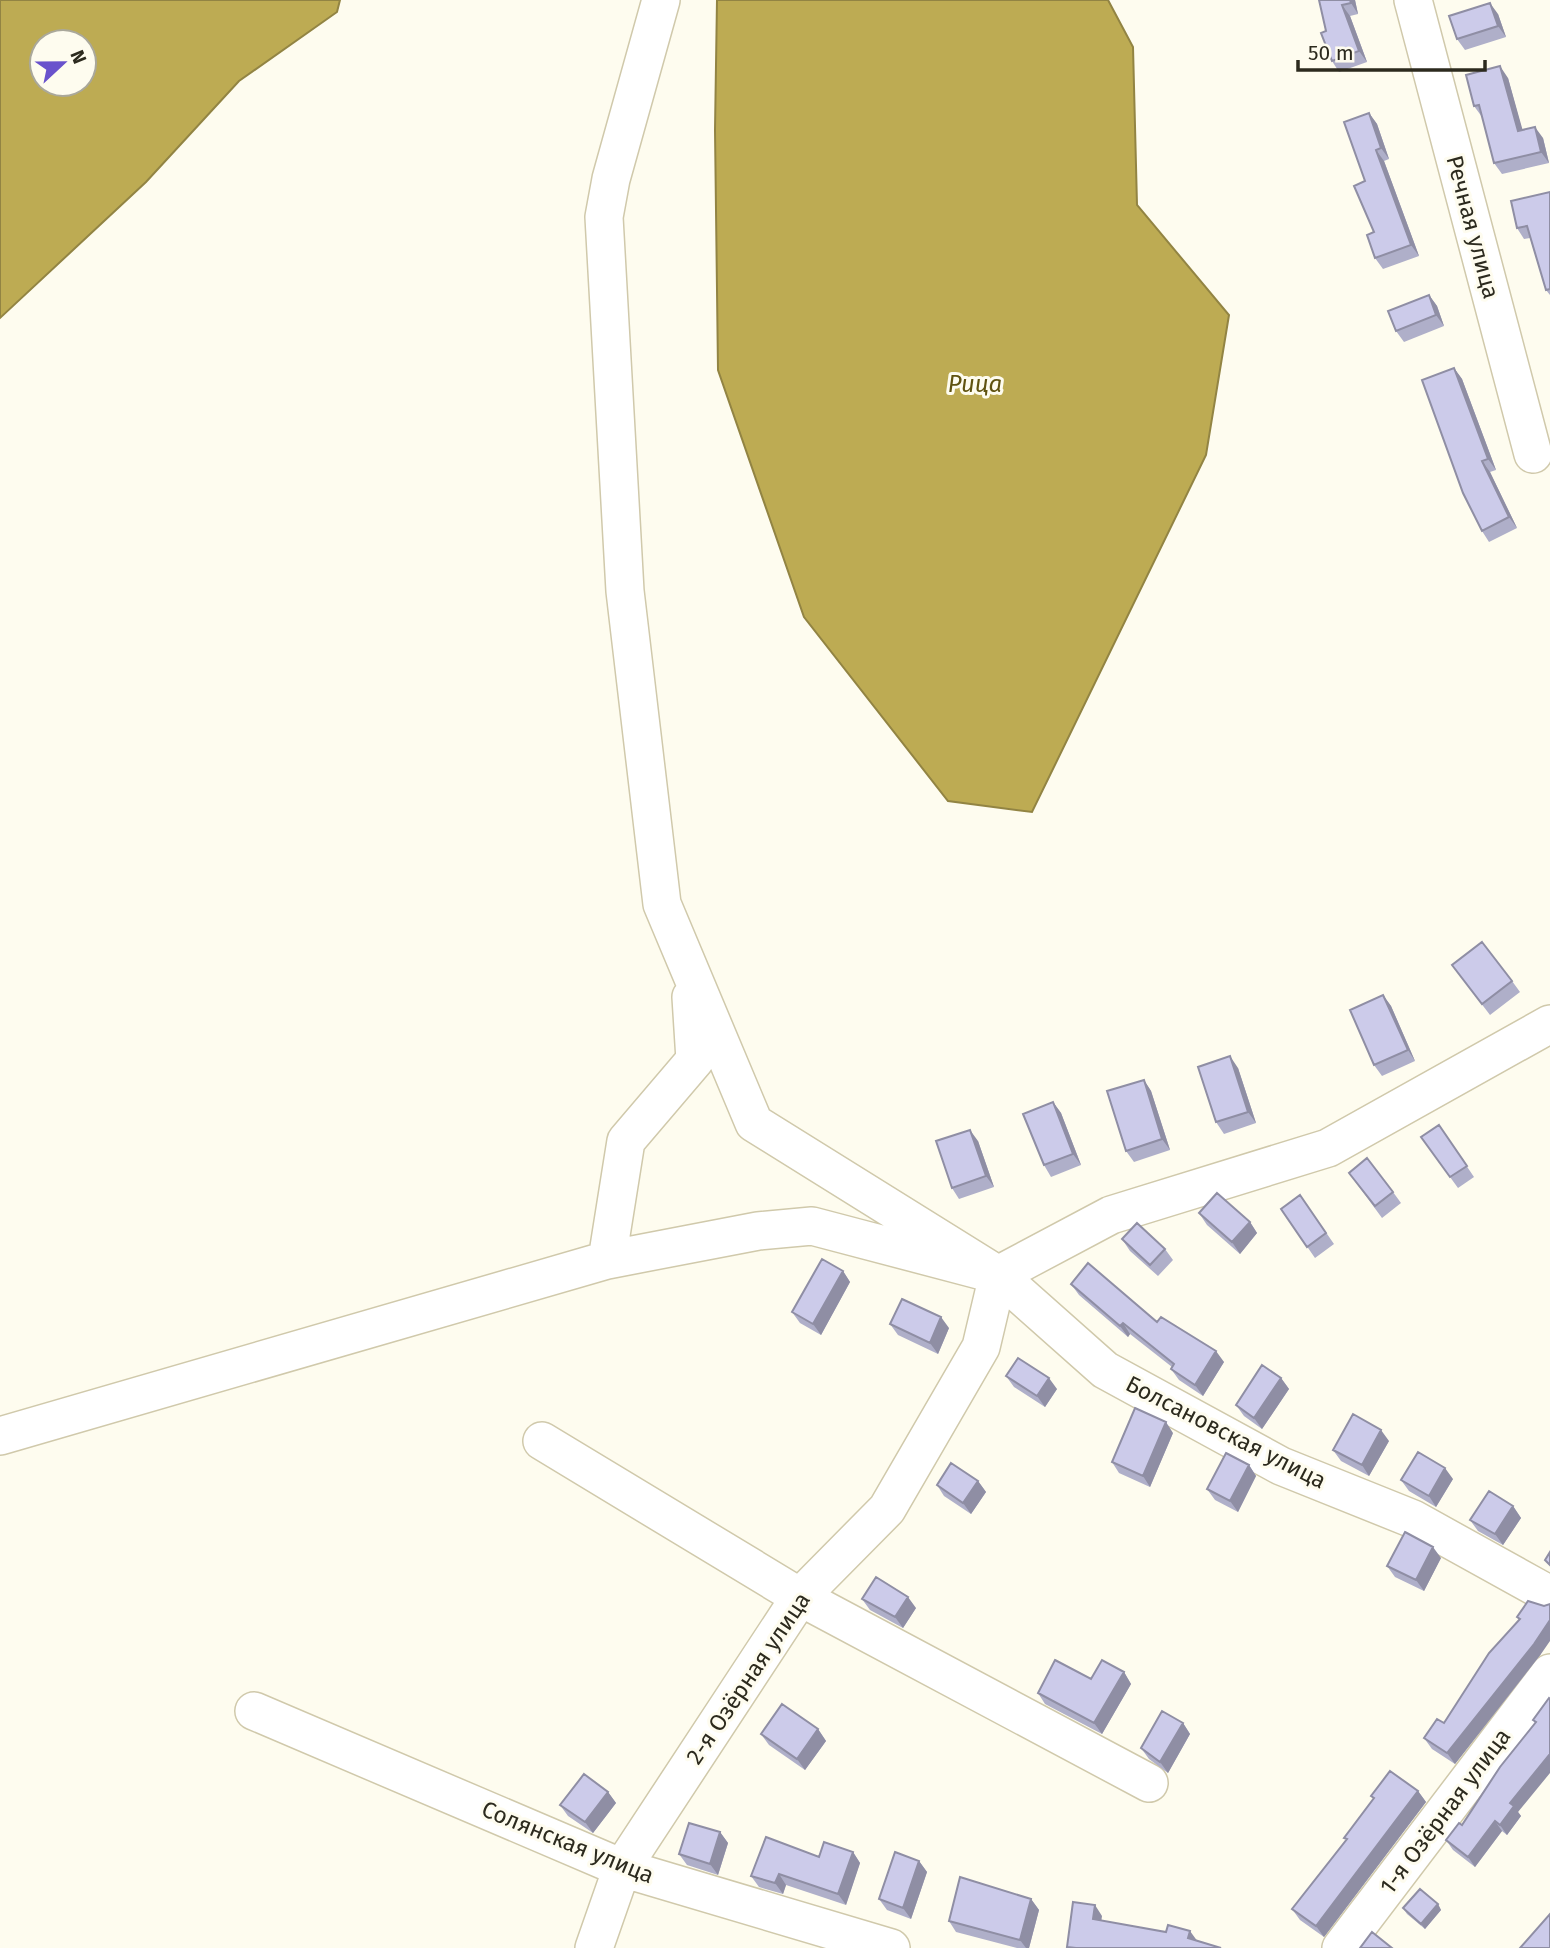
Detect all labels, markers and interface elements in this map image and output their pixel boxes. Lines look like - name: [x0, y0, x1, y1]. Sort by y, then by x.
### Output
- north arrow: [28, 28, 98, 98]
- scale bar: [1298, 28, 1485, 72]
- text: 50 m: [1308, 40, 1354, 66]
- text: N: [65, 47, 91, 67]
- street label: Речная улица: [1440, 152, 1506, 302]
- water label: Рица: [948, 370, 1002, 398]
- street label: Болсановская улица: [1121, 1369, 1331, 1495]
- street label: 2-я Озёрная улица: [680, 1587, 816, 1769]
- street label: 1-я Озёрная улица: [1374, 1723, 1516, 1899]
- street label: Солянская улица: [478, 1795, 658, 1889]

